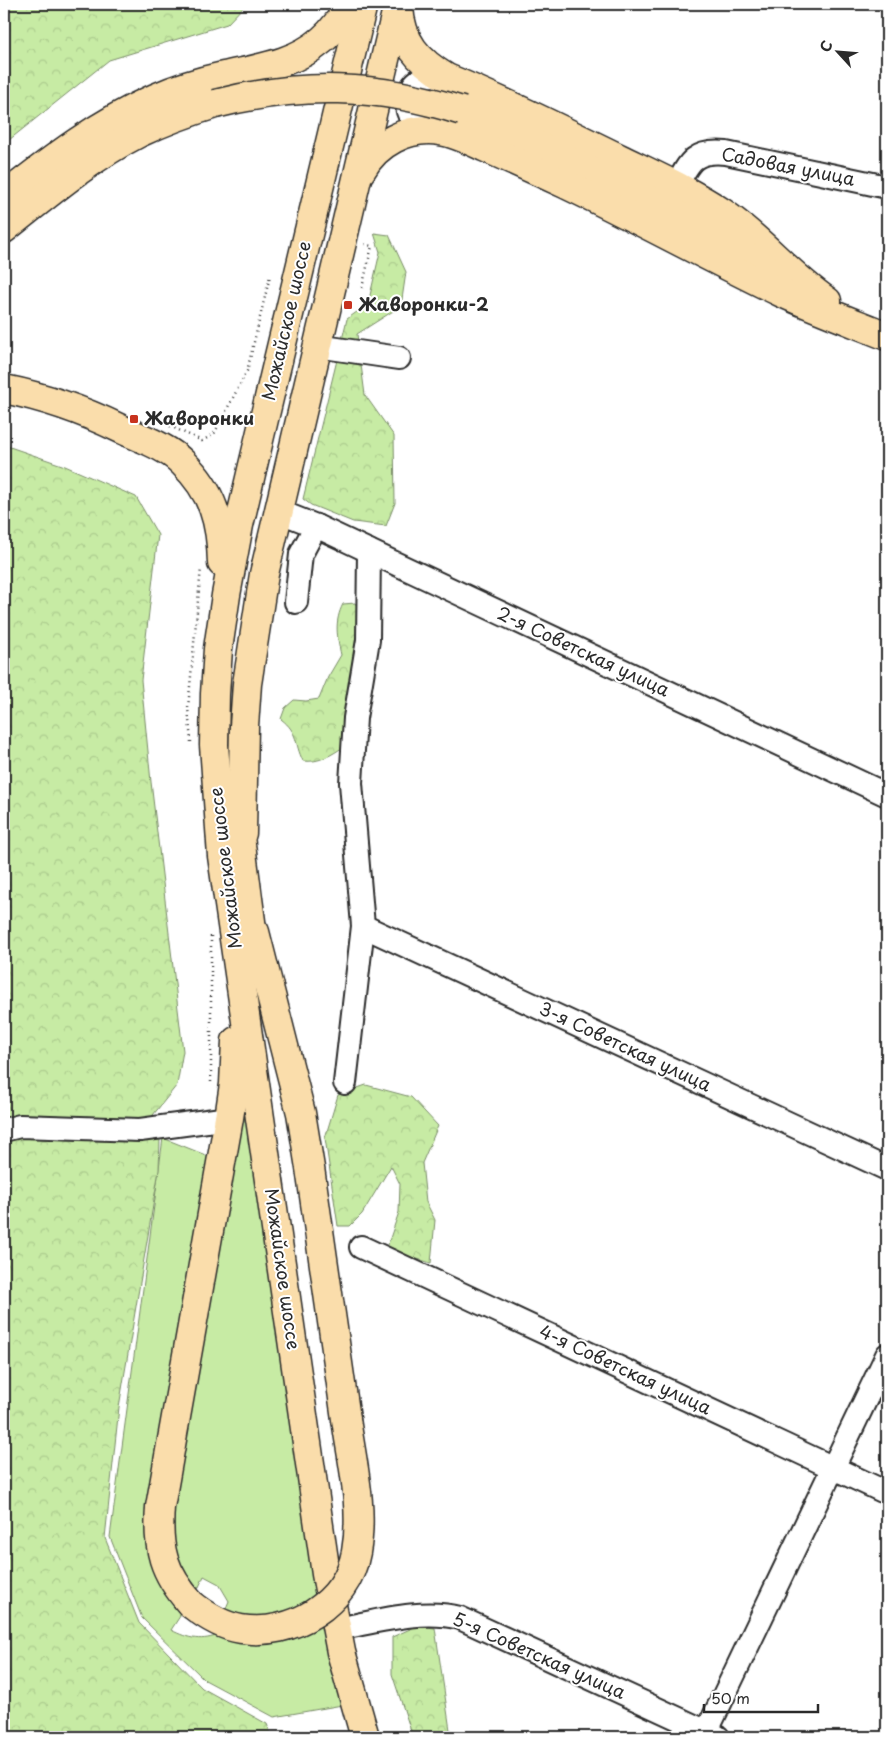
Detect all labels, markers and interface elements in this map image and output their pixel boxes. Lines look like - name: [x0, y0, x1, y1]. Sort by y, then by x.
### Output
- north arrow: [814, 28, 864, 78]
- text: С: [814, 37, 838, 55]
- street label: Садовая улица: [719, 139, 858, 192]
- street label: Можайское шоссе: [254, 238, 317, 403]
- place label: Жаворонки-2: [358, 290, 489, 317]
- marker: Жаворонки-2: [342, 299, 354, 311]
- place label: Жаворонки: [144, 404, 254, 431]
- marker: Жаворонки: [128, 413, 140, 425]
- street label: 2-я Советская улица: [493, 599, 675, 703]
- street label: Можайское шоссе: [201, 786, 248, 951]
- street label: 3-я Советская улица: [535, 994, 717, 1098]
- street label: Можайское шоссе: [259, 1186, 308, 1351]
- street label: 4-я Советская улица: [535, 1317, 717, 1421]
- street label: 5-я Советская улица: [449, 1604, 631, 1705]
- scale bar: [704, 1681, 817, 1713]
- text: 50 m: [711, 1686, 750, 1709]

